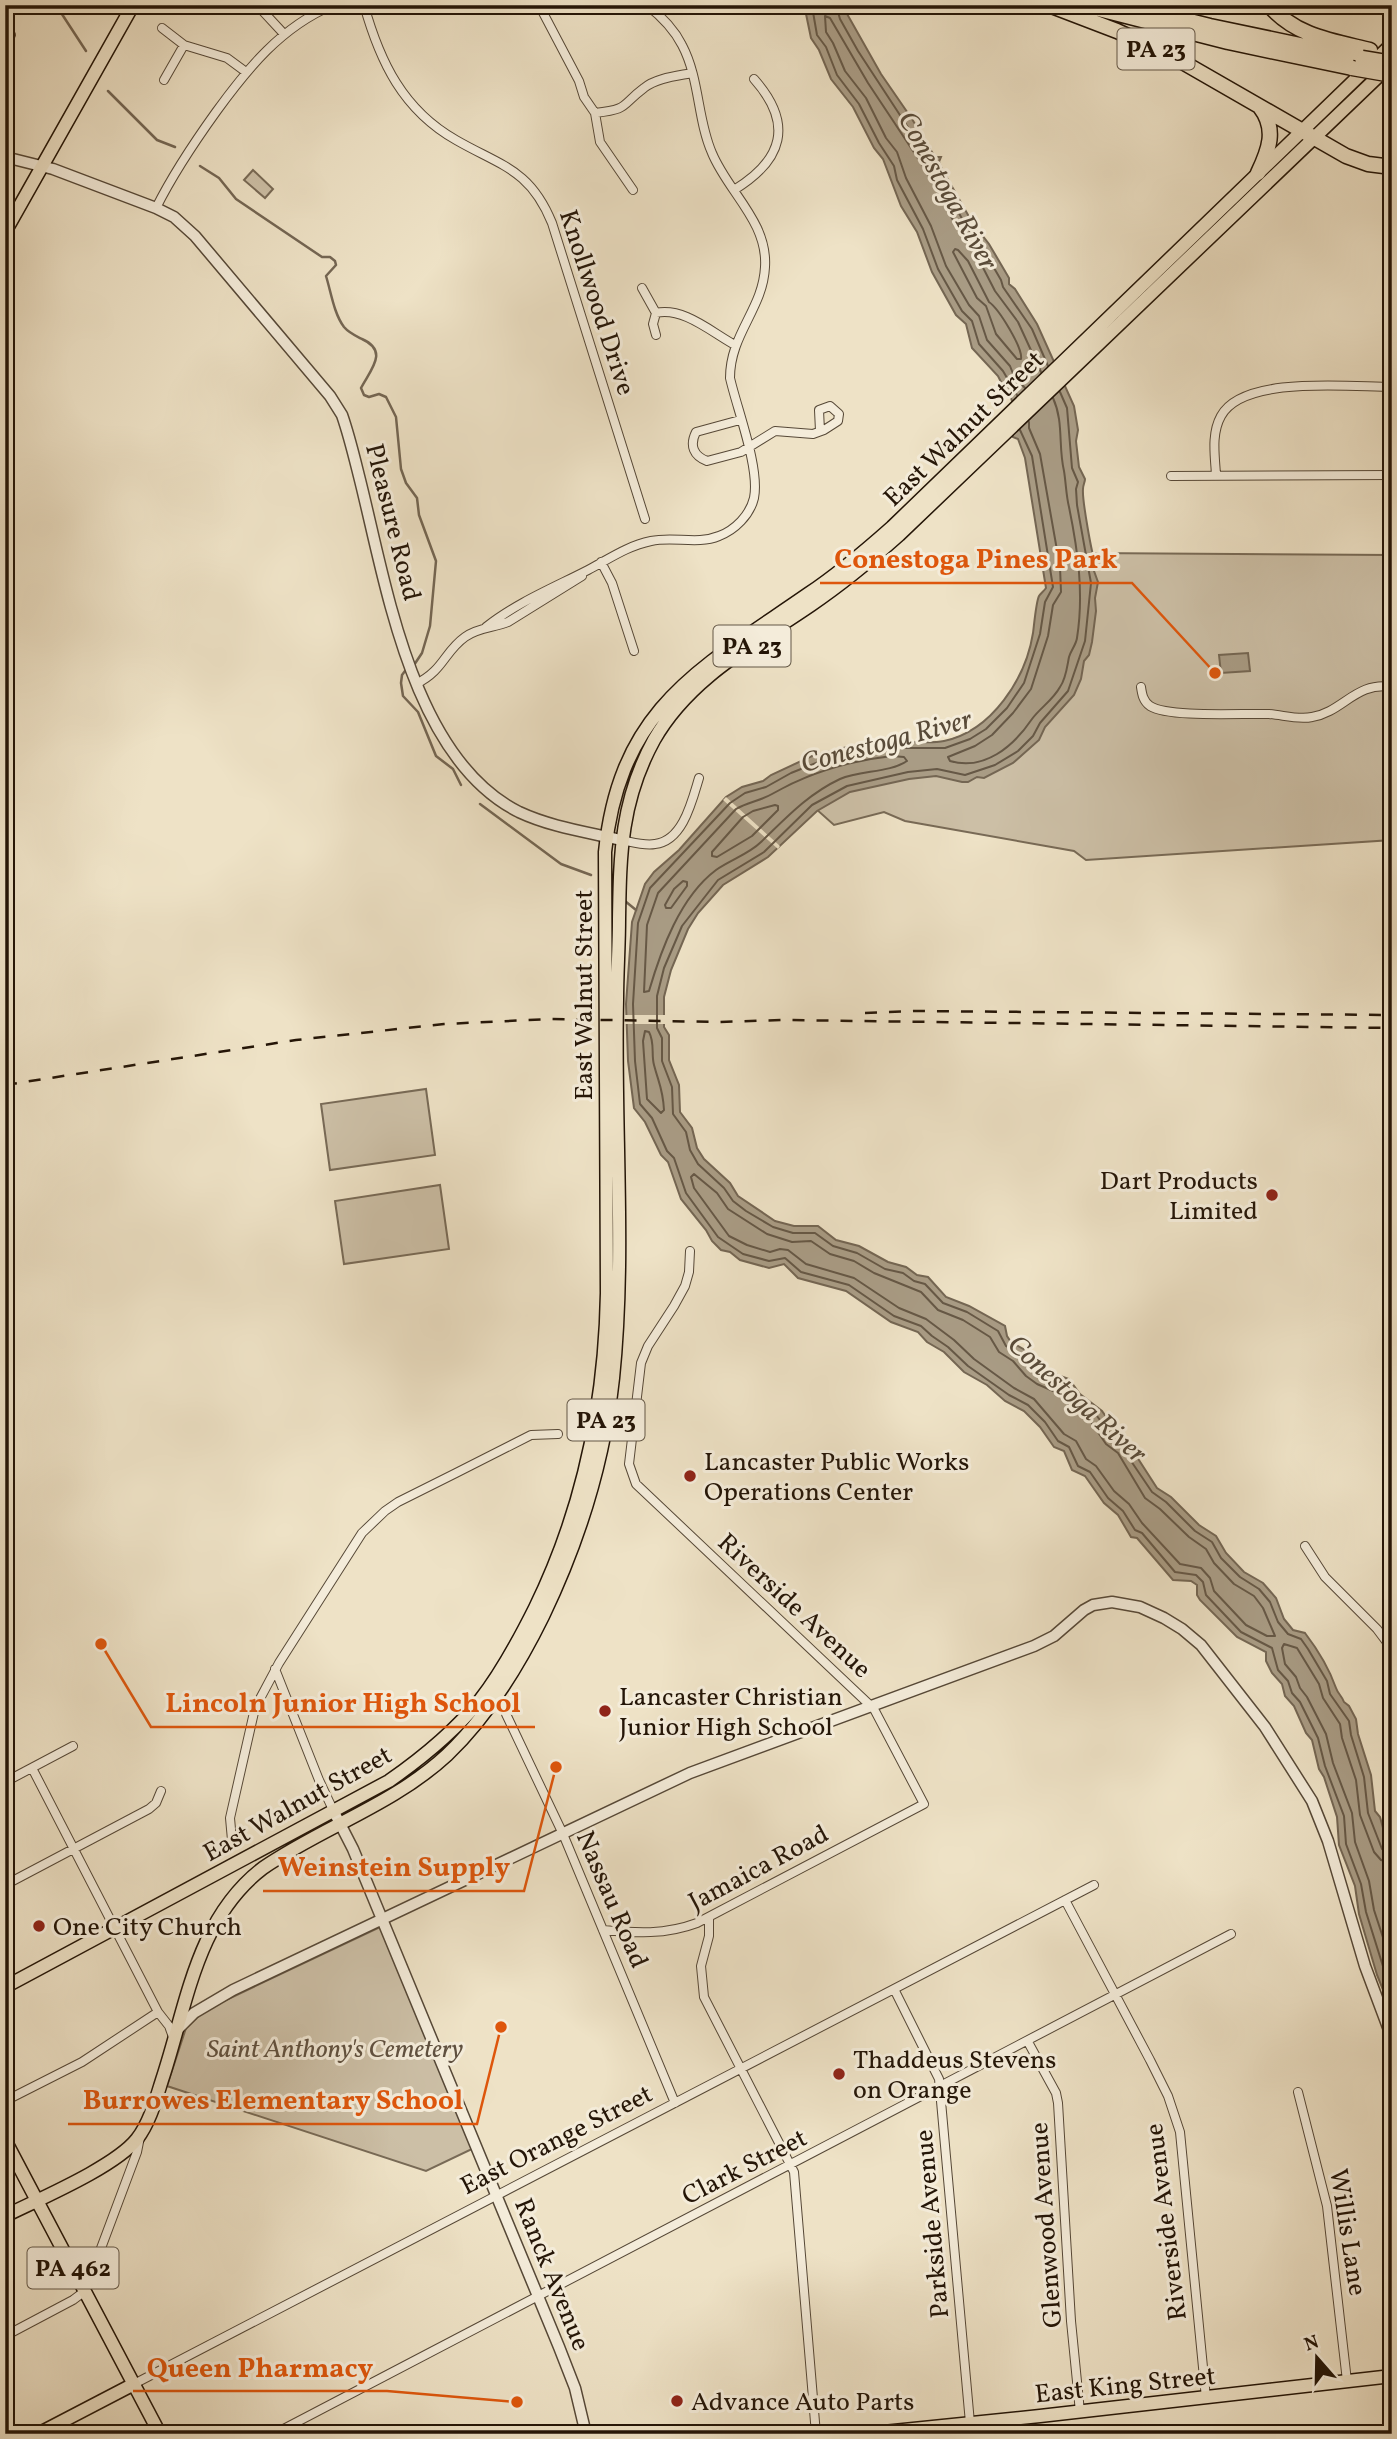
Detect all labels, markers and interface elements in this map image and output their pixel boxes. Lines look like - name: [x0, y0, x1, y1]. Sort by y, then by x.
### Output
- road number: PA 23: [1118, 28, 1194, 70]
- water label: Conestoga River: [887, 105, 1007, 278]
- street label: Knollwood Drive: [549, 205, 643, 400]
- street label: East Walnut Street: [876, 343, 1053, 516]
- street label: Pleasure Road: [355, 440, 429, 605]
- callout: Conestoga Pines Park: [820, 534, 1132, 583]
- text: Conestoga Pines Park: [834, 541, 1118, 580]
- road number: PA 23: [714, 626, 790, 666]
- water label: Conestoga River: [797, 701, 977, 784]
- street label: East Walnut Street: [567, 890, 603, 1100]
- place label: Dart Products Limited: [1100, 1164, 1258, 1230]
- marker: Dart Products Limited: [1264, 1187, 1280, 1203]
- water label: Conestoga River: [998, 1326, 1155, 1474]
- road number: PA 23: [568, 1400, 644, 1440]
- place label: Lancaster Public Works Operations Center: [704, 1445, 969, 1511]
- marker: Lancaster Public Works Operations Center: [682, 1468, 698, 1484]
- street label: Riverside Avenue: [709, 1526, 878, 1687]
- callout: Lincoln Junior High School: [151, 1678, 535, 1727]
- place label: Lancaster Christian Junior High School: [619, 1680, 843, 1746]
- text: Lincoln Junior High School: [165, 1685, 521, 1724]
- marker: Lancaster Christian Junior High School: [597, 1703, 613, 1719]
- street label: East Walnut Street: [197, 1738, 399, 1872]
- street label: Jamaica Road: [683, 1817, 835, 1921]
- street label: Nassau Road: [566, 1826, 656, 1974]
- callout: Weinstein Supply: [263, 1842, 524, 1891]
- text: Weinstein Supply: [278, 1849, 511, 1888]
- place label: One City Church: [53, 1910, 242, 1946]
- marker: One City Church: [31, 1918, 47, 1934]
- park label: Saint Anthony's Cemetery: [207, 2032, 464, 2068]
- place label: Thaddeus Stevens on Orange: [853, 2043, 1057, 2109]
- marker: Thaddeus Stevens on Orange: [831, 2066, 847, 2082]
- callout: Burrowes Elementary School: [68, 2075, 477, 2124]
- street label: East Orange Street: [455, 2077, 659, 2205]
- text: Burrowes Elementary School: [83, 2082, 463, 2121]
- street label: Clark Street: [676, 2121, 814, 2215]
- street label: Glenwood Avenue: [1022, 2121, 1072, 2329]
- street label: Riverside Avenue: [1137, 2121, 1197, 2322]
- street label: Parkside Avenue: [907, 2128, 959, 2320]
- street label: Willis Lane: [1319, 2166, 1375, 2298]
- street label: Ranck Avenue: [504, 2193, 598, 2356]
- road number: PA 462: [28, 2248, 119, 2288]
- north arrow: [1282, 2324, 1352, 2394]
- text: N: [1301, 2329, 1323, 2358]
- callout: Queen Pharmacy: [133, 2342, 387, 2391]
- text: Queen Pharmacy: [147, 2350, 374, 2389]
- street label: East King Street: [1033, 2359, 1217, 2413]
- place label: Advance Auto Parts: [691, 2385, 914, 2421]
- marker: Advance Auto Parts: [669, 2393, 685, 2409]

